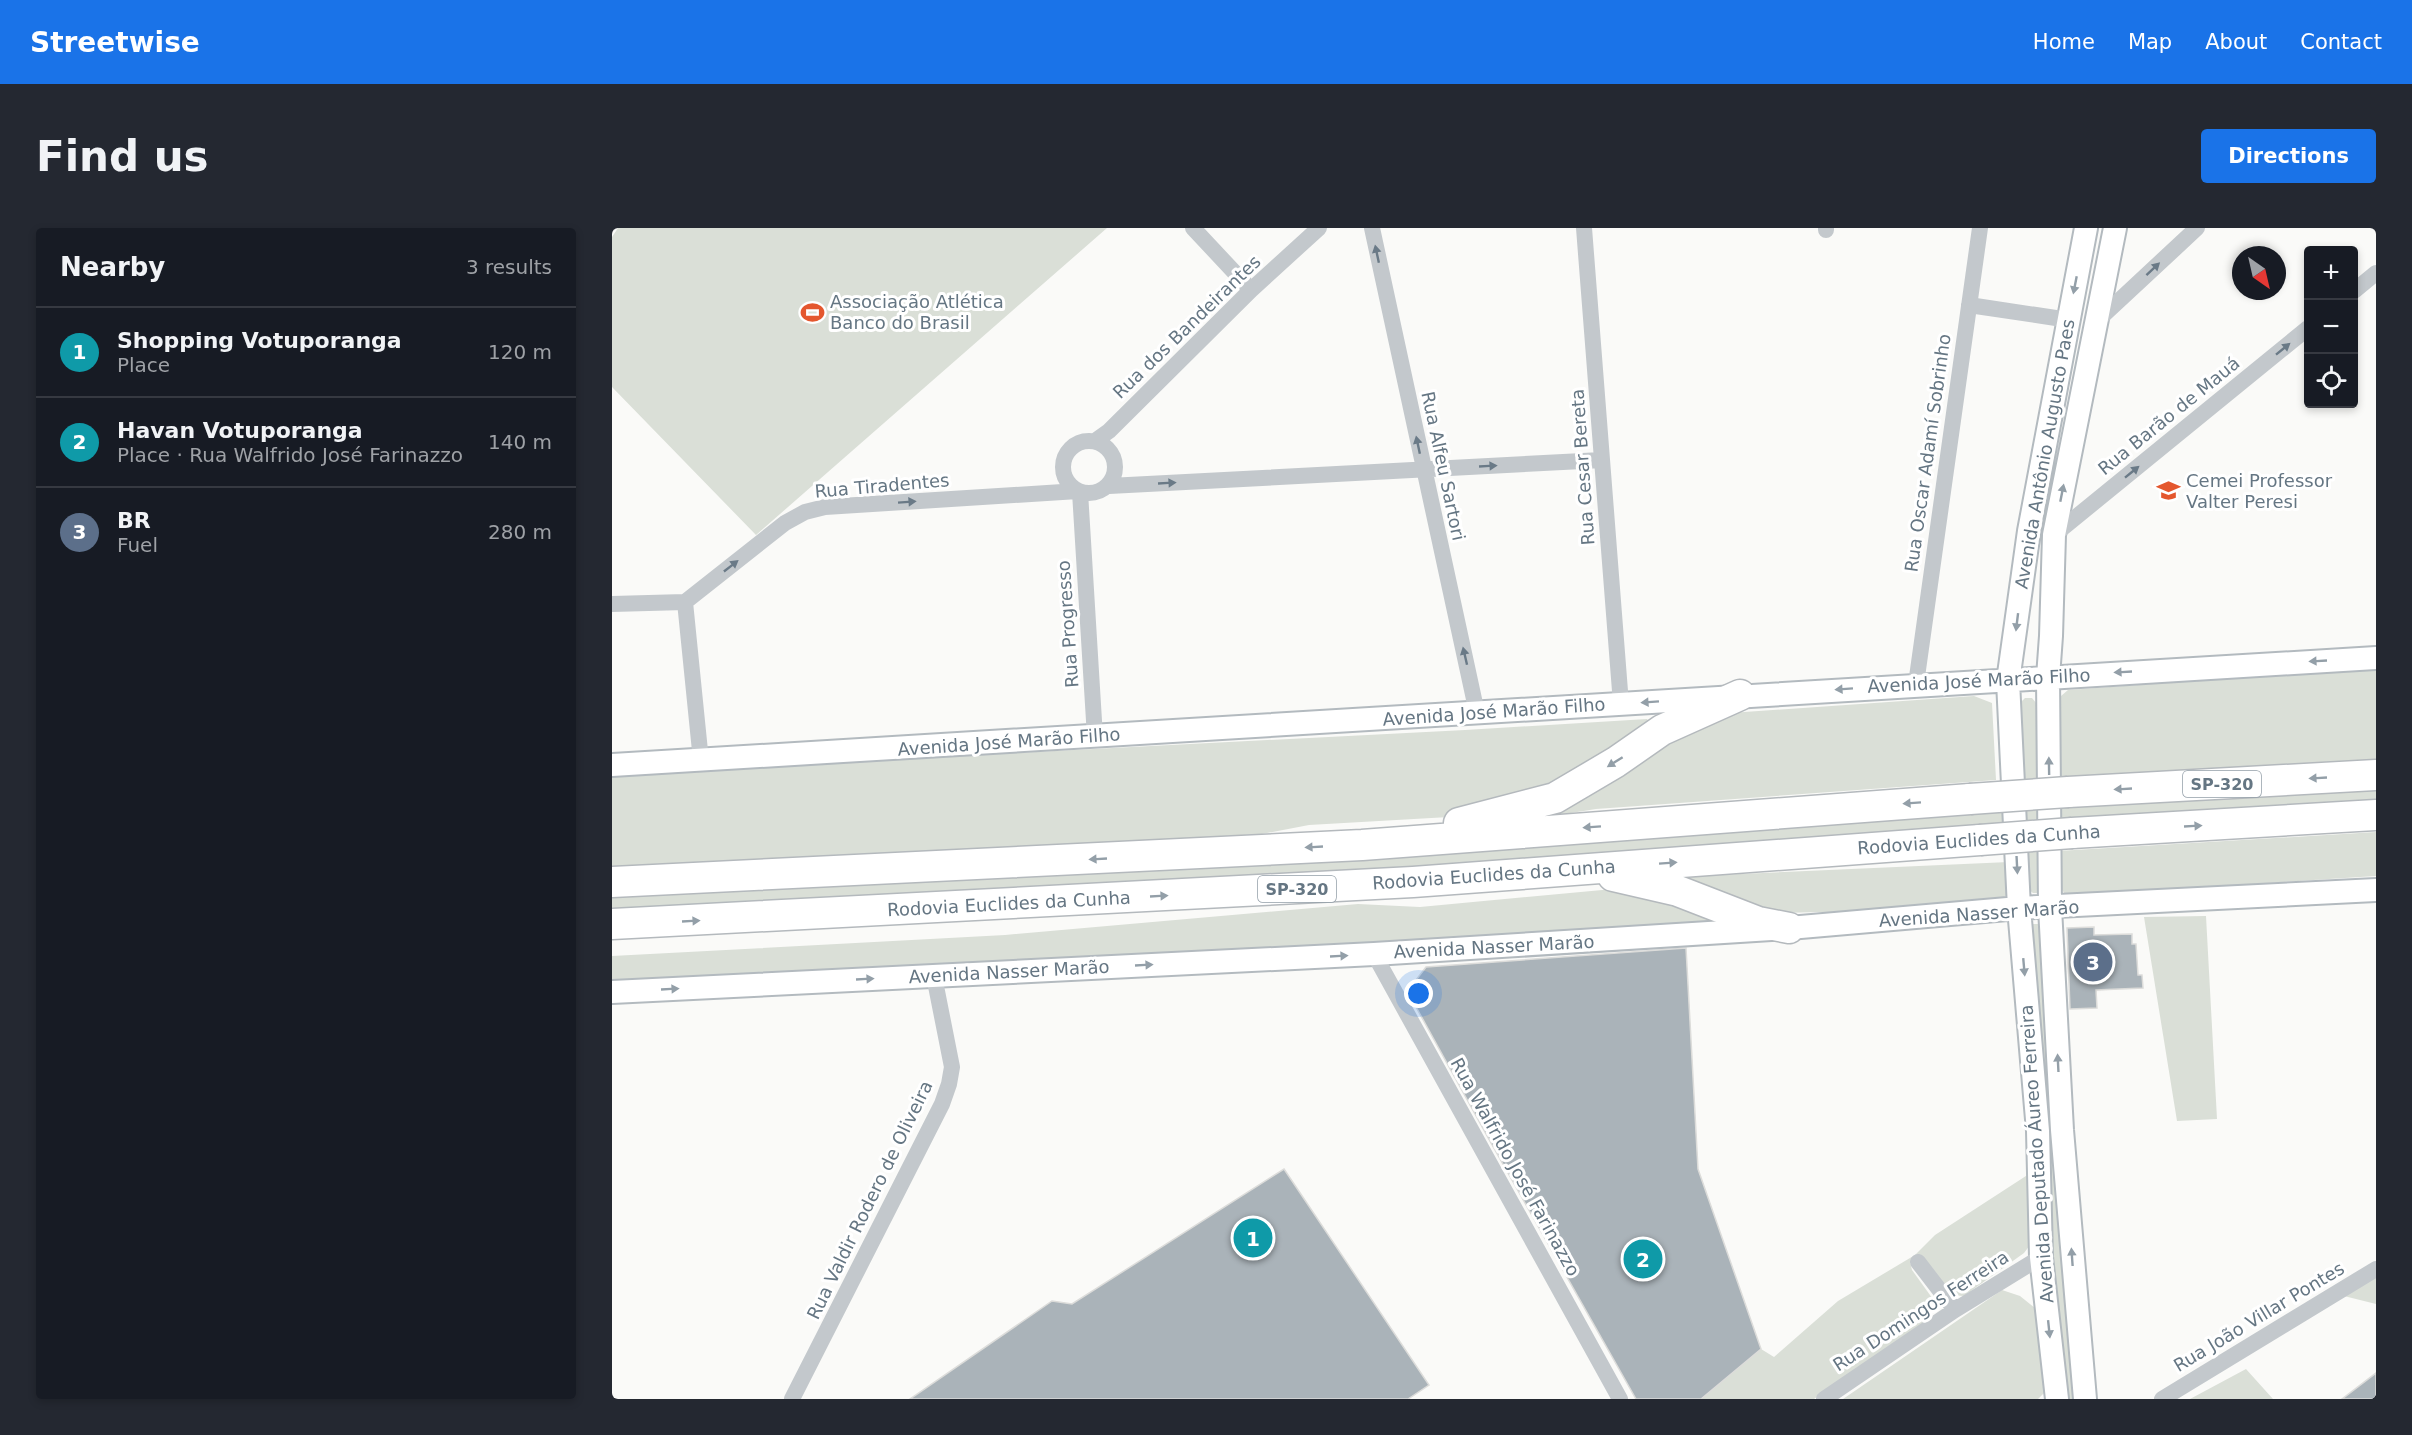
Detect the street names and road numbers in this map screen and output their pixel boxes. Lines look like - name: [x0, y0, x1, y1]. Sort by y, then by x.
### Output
- street label: Rua dos Bandeirantes: [1108, 251, 1265, 403]
- street label: Avenida Antônio Augusto Paes: [2010, 317, 2079, 591]
- street label: Rua Oscar Adamí Sobrinho: [1900, 333, 1955, 573]
- street label: Rua Barão de Mauá: [2094, 352, 2244, 479]
- street label: Rua Cesar Bereta: [1567, 388, 1598, 546]
- street label: Rua Alfeu Sartori: [1417, 389, 1470, 542]
- street label: Rua Tiradentes: [814, 469, 950, 502]
- street label: Rua Progresso: [1053, 560, 1082, 688]
- street label: Avenida José Marão Filho: [1867, 664, 2091, 697]
- street label: Avenida José Marão Filho: [1382, 693, 1606, 730]
- street label: Avenida José Marão Filho: [897, 723, 1121, 760]
- road number: SP-320: [2183, 771, 2261, 797]
- street label: Rodovia Euclides da Cunha: [1857, 821, 2101, 858]
- street label: Rodovia Euclides da Cunha: [1372, 856, 1616, 893]
- road number: SP-320: [1258, 876, 1336, 902]
- street label: Rodovia Euclides da Cunha: [887, 887, 1131, 920]
- street label: Avenida Nasser Marão: [1878, 896, 2080, 931]
- street label: Avenida Nasser Marão: [1393, 931, 1595, 962]
- street label: Avenida Nasser Marão: [908, 956, 1110, 987]
- street label: Avenida Deputado Áureo Ferreira: [2016, 1004, 2057, 1304]
- street label: Rua Walfrido José Farinazzo: [1447, 1054, 1584, 1280]
- street label: Rua Valdir Rodero de Oliveira: [802, 1077, 937, 1323]
- street label: Rua Domingos Ferreira: [1829, 1246, 2013, 1375]
- street label: Rua João Villar Pontes: [2170, 1257, 2348, 1376]

